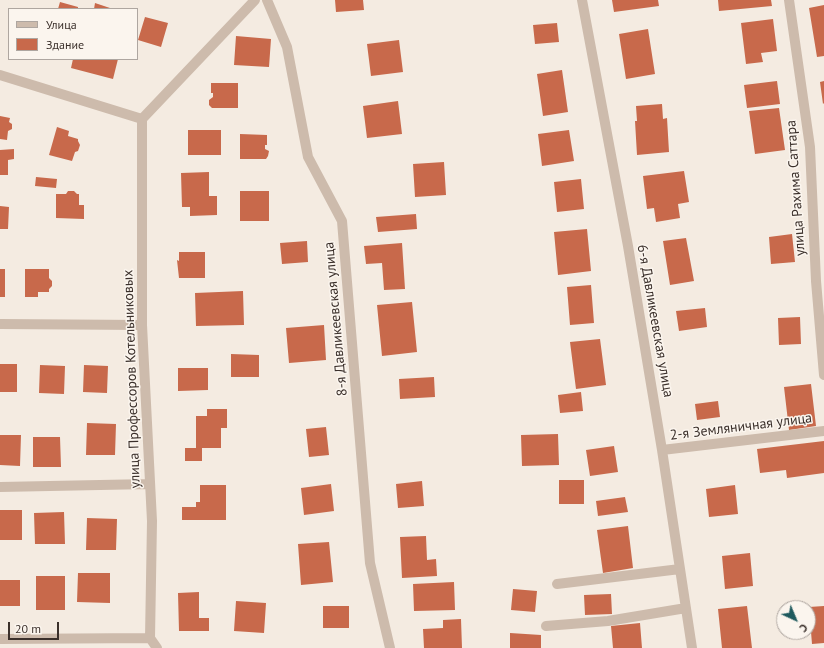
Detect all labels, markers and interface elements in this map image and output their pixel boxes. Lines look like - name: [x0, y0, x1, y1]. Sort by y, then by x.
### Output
- legend: [8, 8, 138, 60]
- text: Улица: [46, 17, 77, 32]
- text: Здание: [46, 37, 84, 52]
- street label: улица Рахима Саттара: [783, 119, 809, 257]
- street label: 8-я Давликеевская улица: [321, 241, 351, 397]
- street label: 6-я Давликеевская улица: [633, 243, 677, 399]
- street label: улица Профессоров Котельниковых: [120, 269, 144, 489]
- street label: 2-я Земляничная улица: [669, 410, 813, 444]
- north arrow: [776, 600, 816, 640]
- scale bar: [10, 614, 61, 640]
- text: 20 m: [15, 621, 41, 636]
- text: С: [797, 621, 811, 635]

